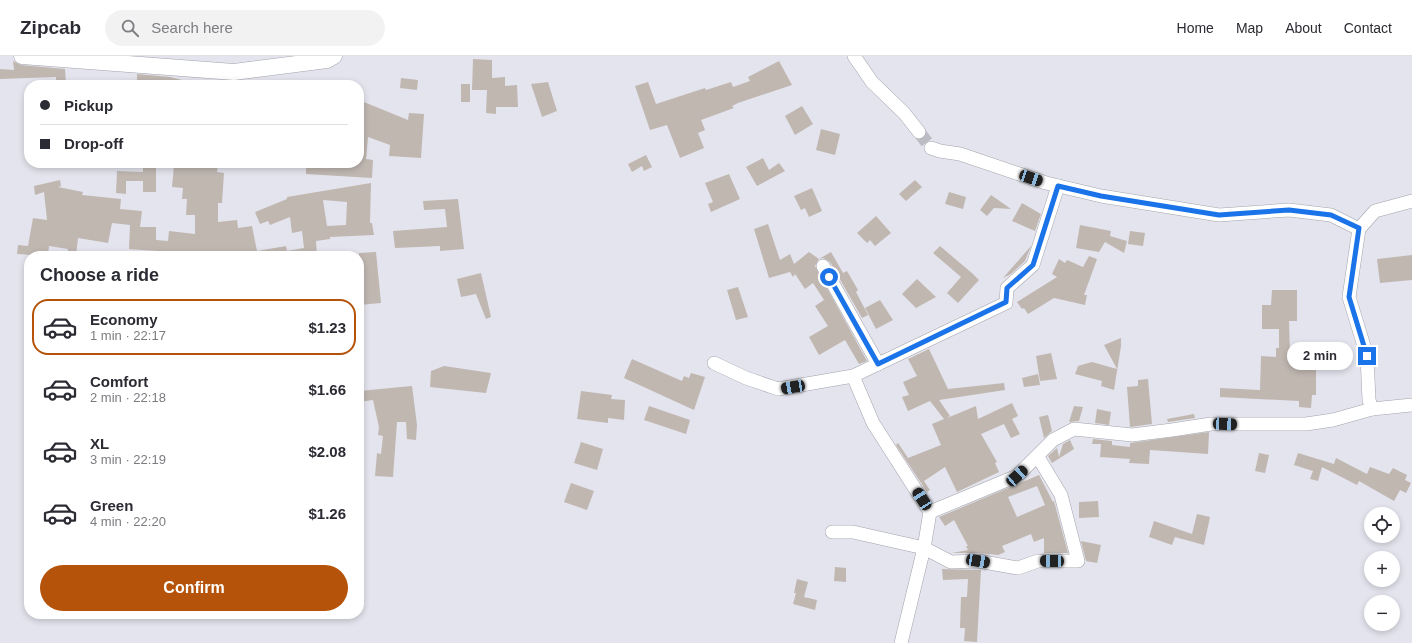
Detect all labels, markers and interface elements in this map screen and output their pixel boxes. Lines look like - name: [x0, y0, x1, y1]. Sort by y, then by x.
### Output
- search box: [105, 10, 385, 46]
- text: Zipcab: [20, 17, 81, 38]
- icon: search: [119, 17, 141, 39]
- text: Search here: [151, 19, 233, 36]
- text: Home: [1177, 20, 1214, 36]
- text: Map: [1236, 20, 1263, 36]
- text: About: [1285, 20, 1322, 36]
- text: Contact: [1344, 20, 1392, 36]
- text: Pickup: [64, 97, 113, 114]
- text: Drop-off: [64, 135, 123, 152]
- car: [1018, 168, 1044, 188]
- text: Choose a ride: [40, 265, 159, 285]
- route start: [820, 268, 838, 286]
- icon: car: [42, 309, 78, 345]
- text: Economy: [90, 311, 158, 328]
- text: $1.23: [308, 319, 346, 336]
- text: 1 min · 22:17: [90, 328, 166, 343]
- callout: 2 min: [1287, 342, 1353, 370]
- route end: [1358, 347, 1376, 365]
- text: 2 min: [1303, 348, 1337, 363]
- icon: car: [42, 371, 78, 407]
- text: Comfort: [90, 373, 148, 390]
- car: [780, 379, 806, 395]
- text: $1.66: [308, 381, 346, 398]
- text: 2 min · 22:18: [90, 390, 166, 405]
- car: [1213, 418, 1237, 430]
- icon: car: [42, 433, 78, 469]
- text: XL: [90, 435, 109, 452]
- text: $2.08: [308, 443, 346, 460]
- text: 3 min · 22:19: [90, 452, 166, 467]
- car: [1004, 464, 1030, 488]
- car: [910, 486, 934, 512]
- icon: car: [42, 495, 78, 531]
- text: Green: [90, 497, 133, 514]
- text: $1.26: [308, 505, 346, 522]
- map controls: [1364, 507, 1400, 631]
- button: locate: [1364, 507, 1400, 543]
- text: 4 min · 22:20: [90, 514, 166, 529]
- button: +: [1364, 551, 1400, 587]
- car: [965, 553, 991, 569]
- car: [1040, 555, 1064, 567]
- button: Confirm: [40, 565, 348, 611]
- button: −: [1364, 595, 1400, 631]

